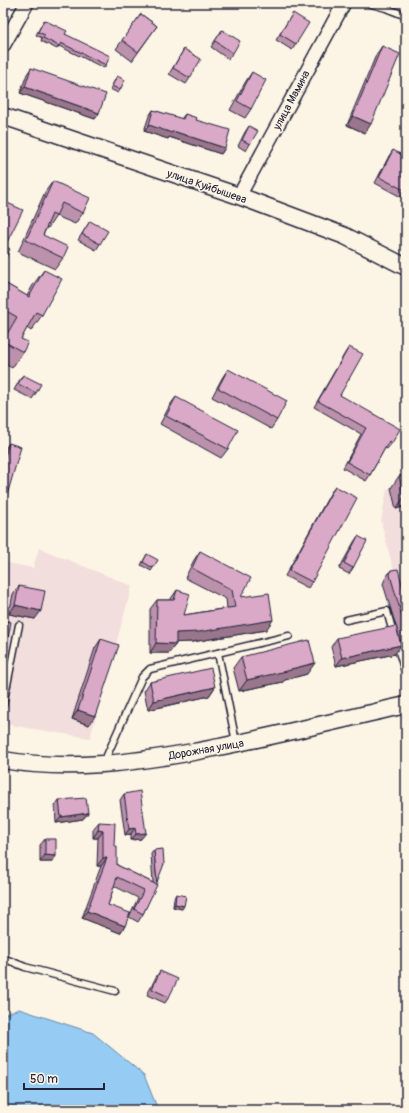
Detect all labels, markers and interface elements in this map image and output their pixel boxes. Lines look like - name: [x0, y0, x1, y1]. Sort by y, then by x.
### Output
- street label: улица Мамина: [270, 68, 313, 133]
- street label: улица Куйбышева: [164, 166, 248, 206]
- street label: Дорожная улица: [166, 736, 245, 763]
- scale bar: [24, 1065, 104, 1091]
- text: 50 m: [30, 1072, 58, 1087]

